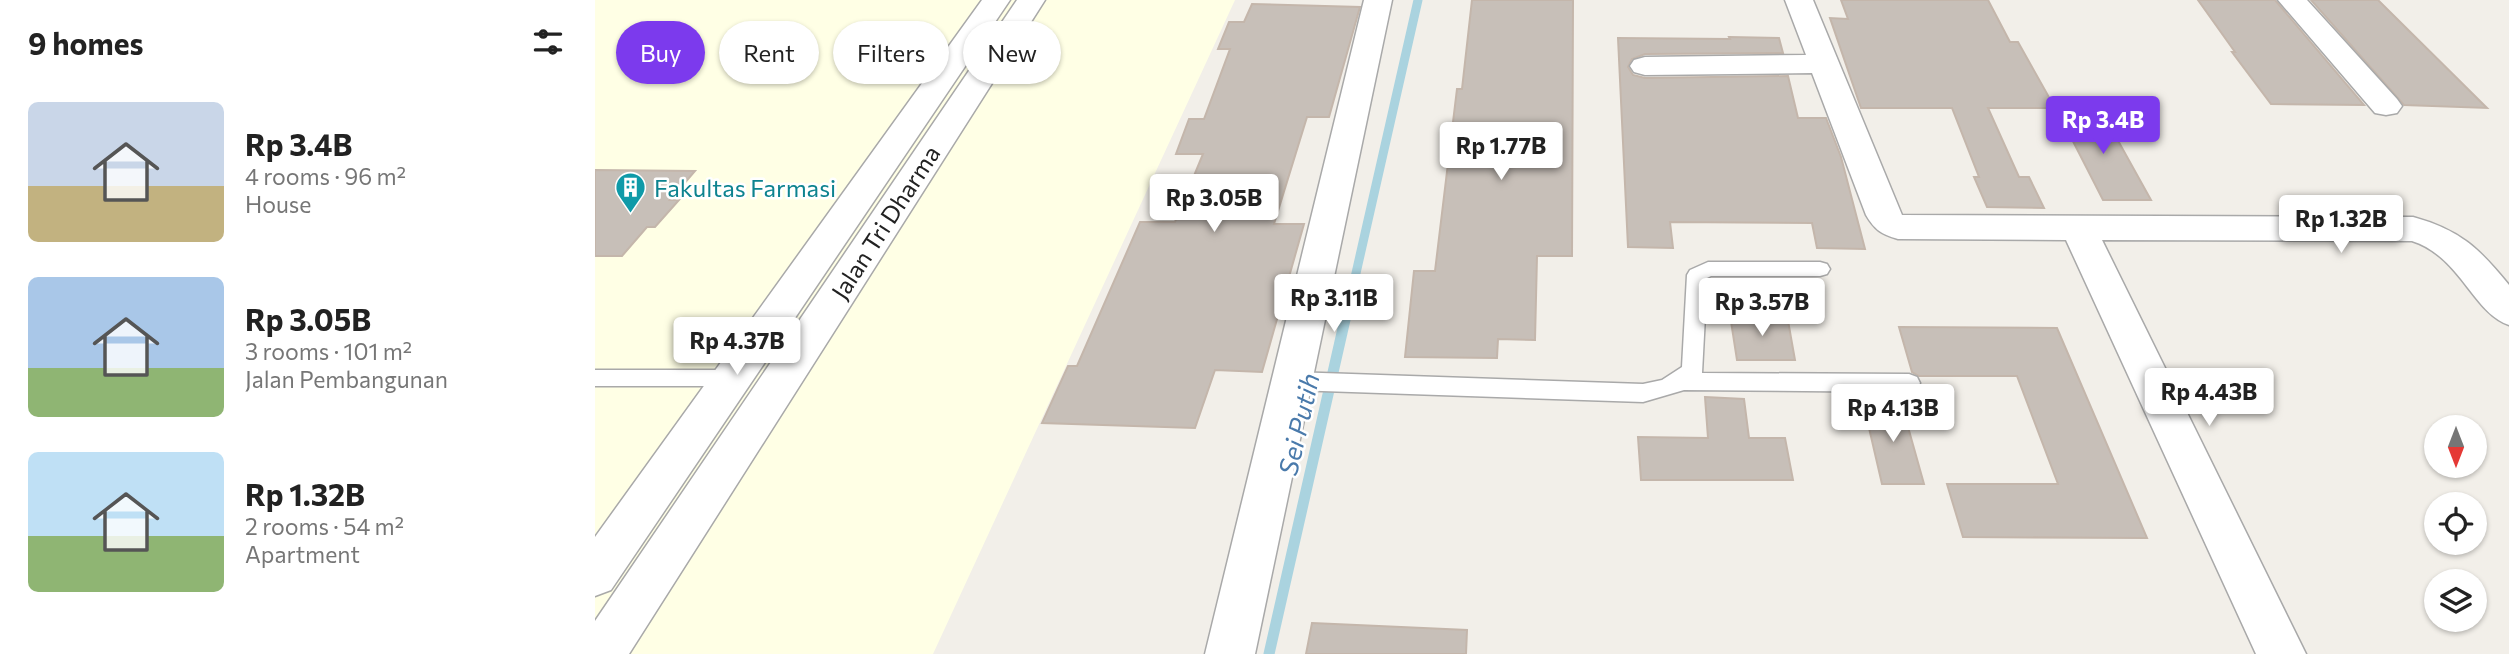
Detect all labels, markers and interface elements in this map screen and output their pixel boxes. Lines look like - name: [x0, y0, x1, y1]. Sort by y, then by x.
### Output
- chip: Buy: [616, 21, 705, 84]
- chip: Rent: [719, 21, 819, 84]
- chip: Filters: [833, 21, 949, 84]
- chip: New: [963, 21, 1061, 84]
- icon: filters: [529, 23, 567, 61]
- text: 9 homes: [28, 24, 143, 61]
- pin: Rp 3.4B: [2038, 96, 2168, 156]
- text: Rp 3.4B: [2062, 105, 2144, 133]
- pin: Rp 1.77B: [1429, 122, 1573, 182]
- text: Rp 3.4B: [245, 125, 352, 162]
- icon: home: [84, 130, 168, 214]
- text: Rp 1.77B: [1456, 131, 1546, 159]
- street label: Jalan Tri Dharma: [825, 140, 945, 304]
- text: 4 rooms · 96 m²: [245, 162, 406, 190]
- building icon: Fakultas Farmasi: [614, 170, 648, 214]
- place label: Fakultas Farmasi: [654, 173, 836, 202]
- pin: Rp 3.05B: [1142, 174, 1286, 234]
- text: Rp 3.05B: [1166, 183, 1262, 211]
- text: House: [245, 190, 311, 218]
- pin: Rp 1.32B: [2269, 196, 2413, 255]
- text: Rp 1.32B: [2295, 204, 2387, 232]
- pin: Rp 3.11B: [1262, 274, 1406, 334]
- pin: Rp 3.57B: [1690, 278, 1834, 338]
- text: Rp 3.11B: [1290, 283, 1378, 311]
- text: Rp 3.57B: [1715, 287, 1809, 315]
- text: Rp 3.05B: [245, 300, 371, 337]
- icon: home: [84, 305, 168, 389]
- pin: Rp 4.37B: [665, 318, 809, 377]
- text: Rp 4.37B: [689, 326, 785, 354]
- text: 3 rooms · 101 m²: [245, 337, 412, 365]
- text: Jalan Pembangunan: [245, 365, 448, 393]
- pin: Rp 4.43B: [2137, 368, 2281, 428]
- water label: Sei Putih: [1271, 370, 1325, 478]
- text: Rp 4.43B: [2161, 377, 2257, 405]
- pin: Rp 4.13B: [1821, 384, 1965, 444]
- text: Rp 4.13B: [1847, 393, 1939, 421]
- north arrow: [2424, 415, 2487, 478]
- map controls: [2424, 415, 2487, 632]
- text: Rp 1.32B: [245, 475, 365, 512]
- icon: home: [84, 480, 168, 564]
- button: locate: [2424, 492, 2487, 555]
- text: 2 rooms · 54 m²: [245, 512, 404, 540]
- text: Apartment: [245, 540, 360, 568]
- button: layers: [2424, 569, 2487, 632]

